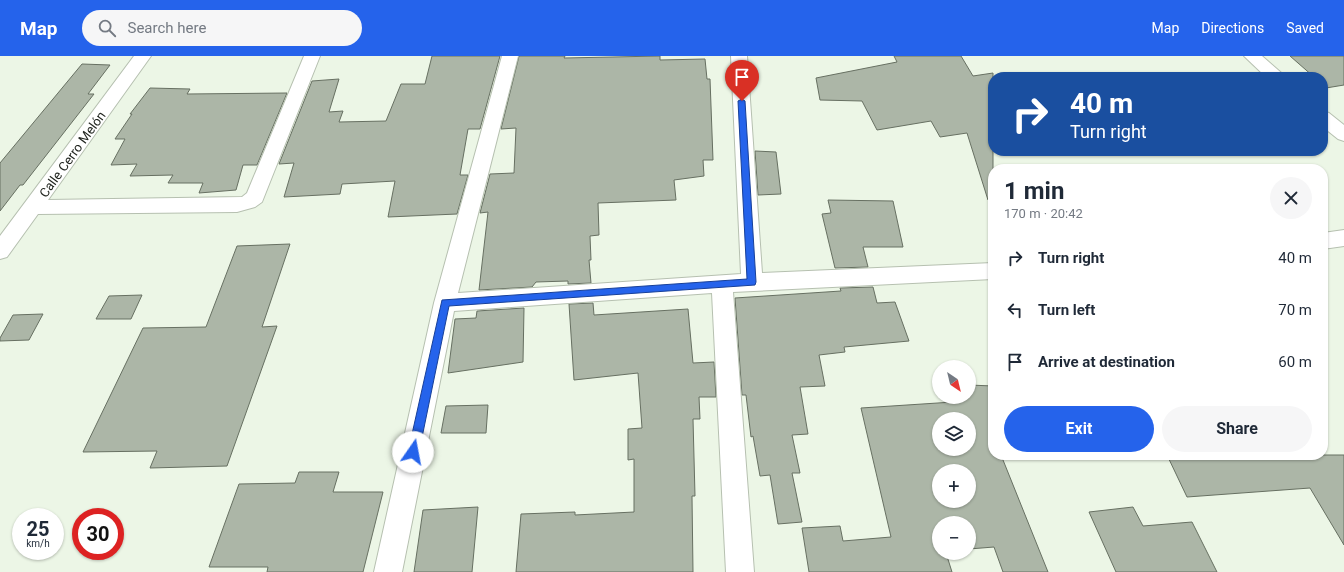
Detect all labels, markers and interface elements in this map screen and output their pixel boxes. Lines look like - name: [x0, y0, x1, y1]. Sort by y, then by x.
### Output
- search box: [82, 10, 362, 46]
- text: Map: [20, 17, 58, 40]
- icon: search: [96, 17, 118, 39]
- text: Search here: [128, 19, 206, 37]
- text: Map: [1152, 20, 1179, 36]
- text: Directions: [1201, 20, 1264, 36]
- text: Saved: [1286, 20, 1324, 36]
- pin: [725, 60, 759, 101]
- icon: arrive: [731, 66, 753, 88]
- text: 40 m: [1070, 87, 1133, 120]
- icon: right: [1004, 88, 1056, 140]
- street label: Calle Cerro Melón: [36, 108, 109, 200]
- text: Turn right: [1070, 121, 1147, 142]
- text: 1 min: [1004, 177, 1064, 205]
- button: close: [1270, 177, 1312, 219]
- text: 170 m · 20:42: [1004, 206, 1083, 221]
- icon: right: [1004, 247, 1026, 269]
- text: Turn right: [1038, 249, 1104, 267]
- text: 40 m: [1278, 249, 1312, 267]
- icon: left: [1004, 299, 1026, 321]
- text: Turn left: [1038, 301, 1095, 319]
- text: 70 m: [1278, 301, 1312, 319]
- icon: arrive: [1004, 351, 1026, 373]
- text: Arrive at destination: [1038, 353, 1175, 371]
- text: 60 m: [1278, 353, 1312, 371]
- north arrow: [932, 360, 976, 404]
- map controls: [932, 360, 976, 560]
- button: Exit: [1004, 406, 1154, 452]
- button: Share: [1162, 406, 1312, 452]
- button: layers: [932, 412, 976, 456]
- position arrow: [392, 431, 434, 473]
- button: +: [932, 464, 976, 508]
- speed limit sign: 30: [72, 508, 124, 560]
- button: −: [932, 516, 976, 560]
- text: 25: [27, 517, 49, 541]
- text: km/h: [26, 538, 50, 549]

